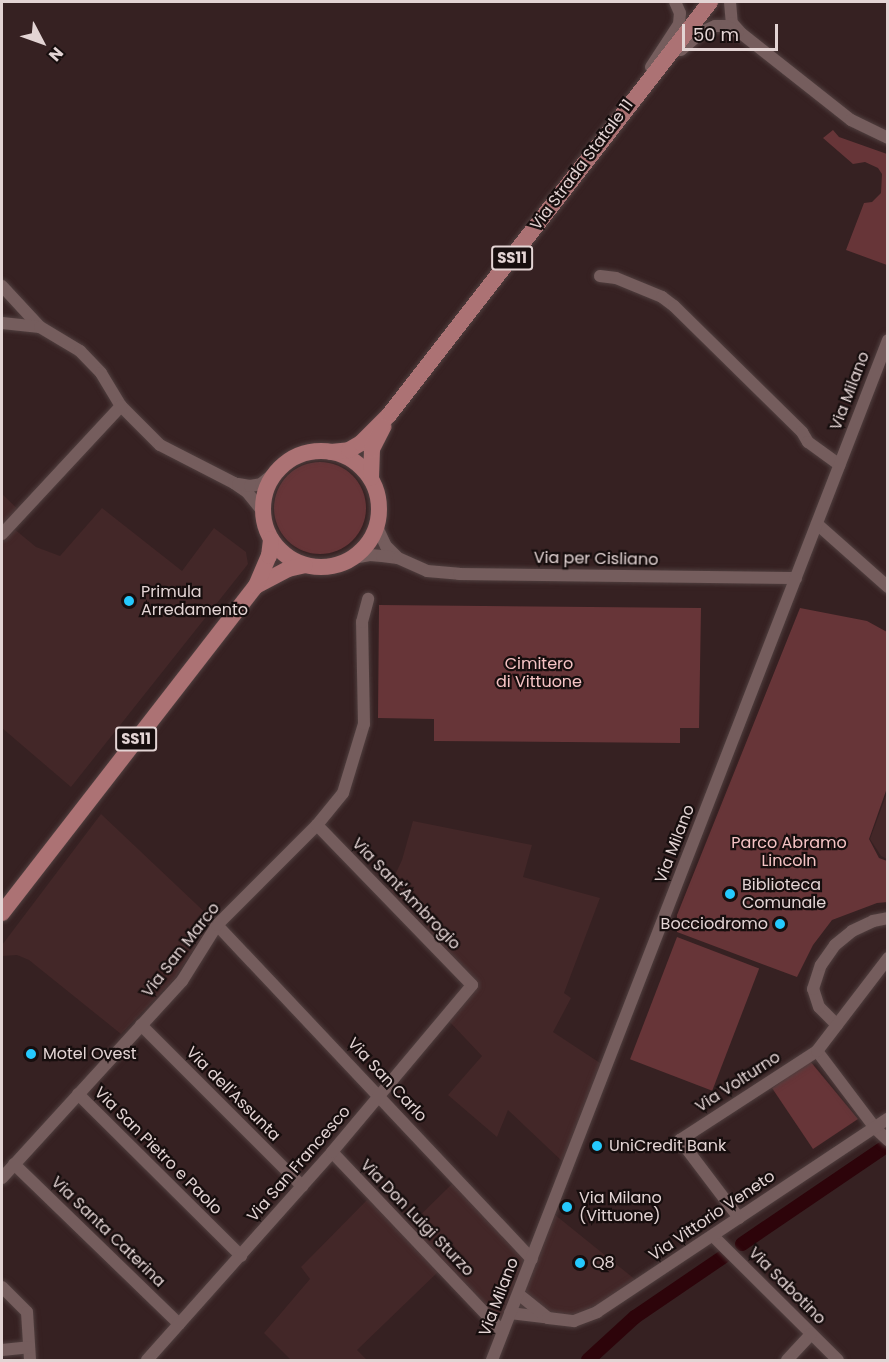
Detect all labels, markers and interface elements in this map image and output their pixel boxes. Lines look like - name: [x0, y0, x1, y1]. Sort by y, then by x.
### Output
- north arrow: [12, 12, 72, 72]
- scale bar: [685, 12, 781, 50]
- text: 50 m: [693, 22, 739, 47]
- text: N: [43, 42, 69, 66]
- street label: Via Strada Statale 11: [527, 96, 637, 234]
- road number: SS11: [491, 246, 533, 270]
- street label: Via Milano: [826, 349, 874, 433]
- street label: Via per Cisliano: [534, 548, 658, 570]
- place label: Primula Arredamento: [141, 582, 248, 620]
- marker: Primula Arredamento: [122, 594, 136, 608]
- park label: Cimitero di Vittuone: [496, 654, 582, 692]
- road number: SS11: [115, 727, 157, 751]
- street label: Via Milano: [651, 802, 699, 886]
- park label: Parco Abramo Lincoln: [731, 833, 847, 871]
- street label: Via Sant'Ambrogio: [348, 834, 464, 954]
- place label: Biblioteca Comunale: [742, 875, 826, 913]
- marker: Biblioteca Comunale: [723, 887, 737, 901]
- street label: Via San Marco: [138, 899, 224, 1001]
- place label: Bocciodromo: [661, 914, 768, 934]
- marker: Bocciodromo: [773, 917, 787, 931]
- street label: Via San Carlo: [343, 1034, 431, 1126]
- street label: Via dell'Assunta: [182, 1043, 284, 1145]
- place label: Motel Ovest: [43, 1044, 137, 1064]
- marker: Motel Ovest: [24, 1047, 38, 1061]
- street label: Via Volturno: [692, 1047, 784, 1117]
- street label: Via San Pietro e Paolo: [90, 1083, 226, 1219]
- street label: Via San Francesco: [243, 1102, 355, 1226]
- place label: UniCredit Bank: [609, 1136, 726, 1156]
- marker: UniCredit Bank: [590, 1139, 604, 1153]
- street label: Via Don Luigi Sturzo: [356, 1156, 478, 1280]
- street label: Via Vittorio Veneto: [645, 1167, 779, 1265]
- street label: Via Santa Caterina: [47, 1173, 169, 1291]
- place label: Via Milano (Vittuone): [579, 1188, 662, 1226]
- marker: Via Milano (Vittuone): [560, 1200, 574, 1214]
- street label: Via Sabotino: [744, 1243, 830, 1329]
- place label: Q8: [592, 1253, 615, 1273]
- street label: Via Milano: [475, 1255, 523, 1339]
- marker: Q8: [573, 1256, 587, 1270]

